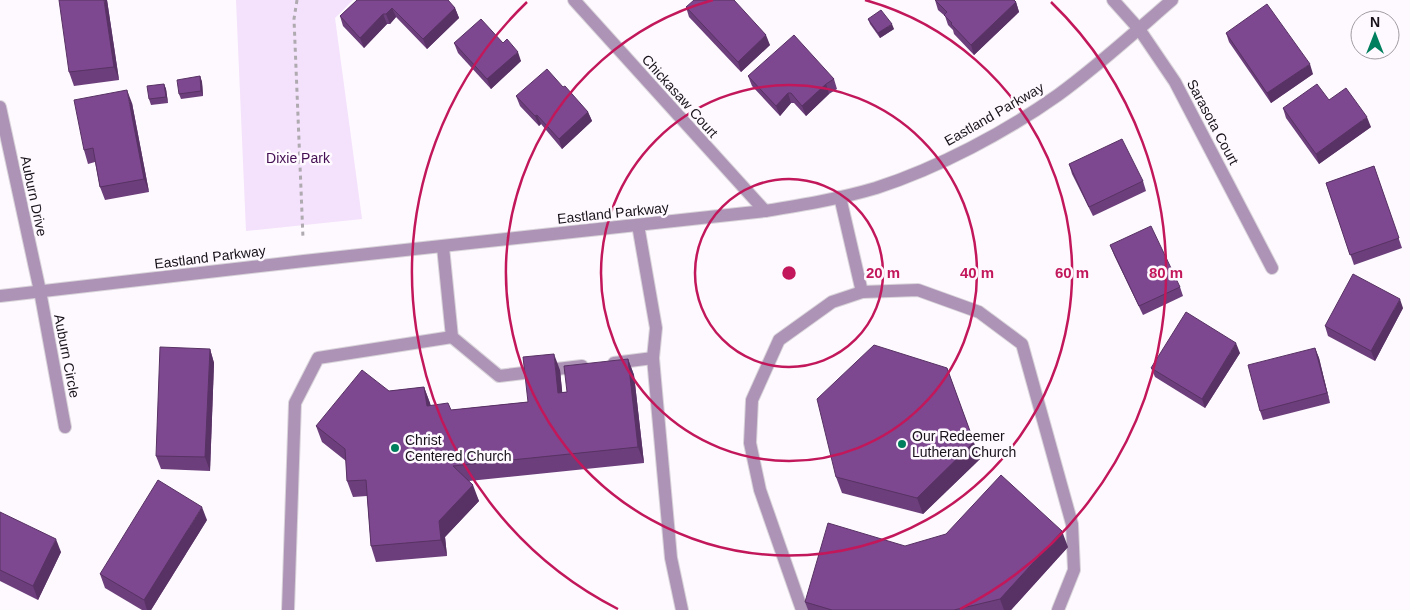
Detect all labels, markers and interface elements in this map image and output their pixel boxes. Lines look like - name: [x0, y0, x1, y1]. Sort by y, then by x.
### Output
- north arrow: [1350, 10, 1400, 60]
- text: N: [1370, 14, 1380, 30]
- street label: Chickasaw Court: [639, 51, 721, 141]
- street label: Sarasota Court: [1184, 77, 1242, 167]
- street label: Eastland Parkway: [941, 79, 1047, 149]
- park label: Dixie Park: [266, 150, 331, 166]
- street label: Auburn Drive: [18, 154, 50, 238]
- street label: Eastland Parkway: [556, 199, 670, 227]
- street label: Eastland Parkway: [153, 242, 267, 272]
- centre of rings: [780, 264, 798, 282]
- text: 20 m: [866, 264, 900, 281]
- text: 40 m: [960, 264, 994, 281]
- text: 60 m: [1055, 264, 1089, 281]
- text: 80 m: [1149, 264, 1183, 281]
- street label: Auburn Circle: [51, 313, 83, 399]
- place label: Our Redeemer Lutheran Church: [912, 428, 1016, 460]
- place label: Christ Centered Church: [405, 432, 512, 464]
- marker: Our Redeemer Lutheran Church: [896, 438, 908, 450]
- marker: Christ Centered Church: [389, 442, 401, 454]

